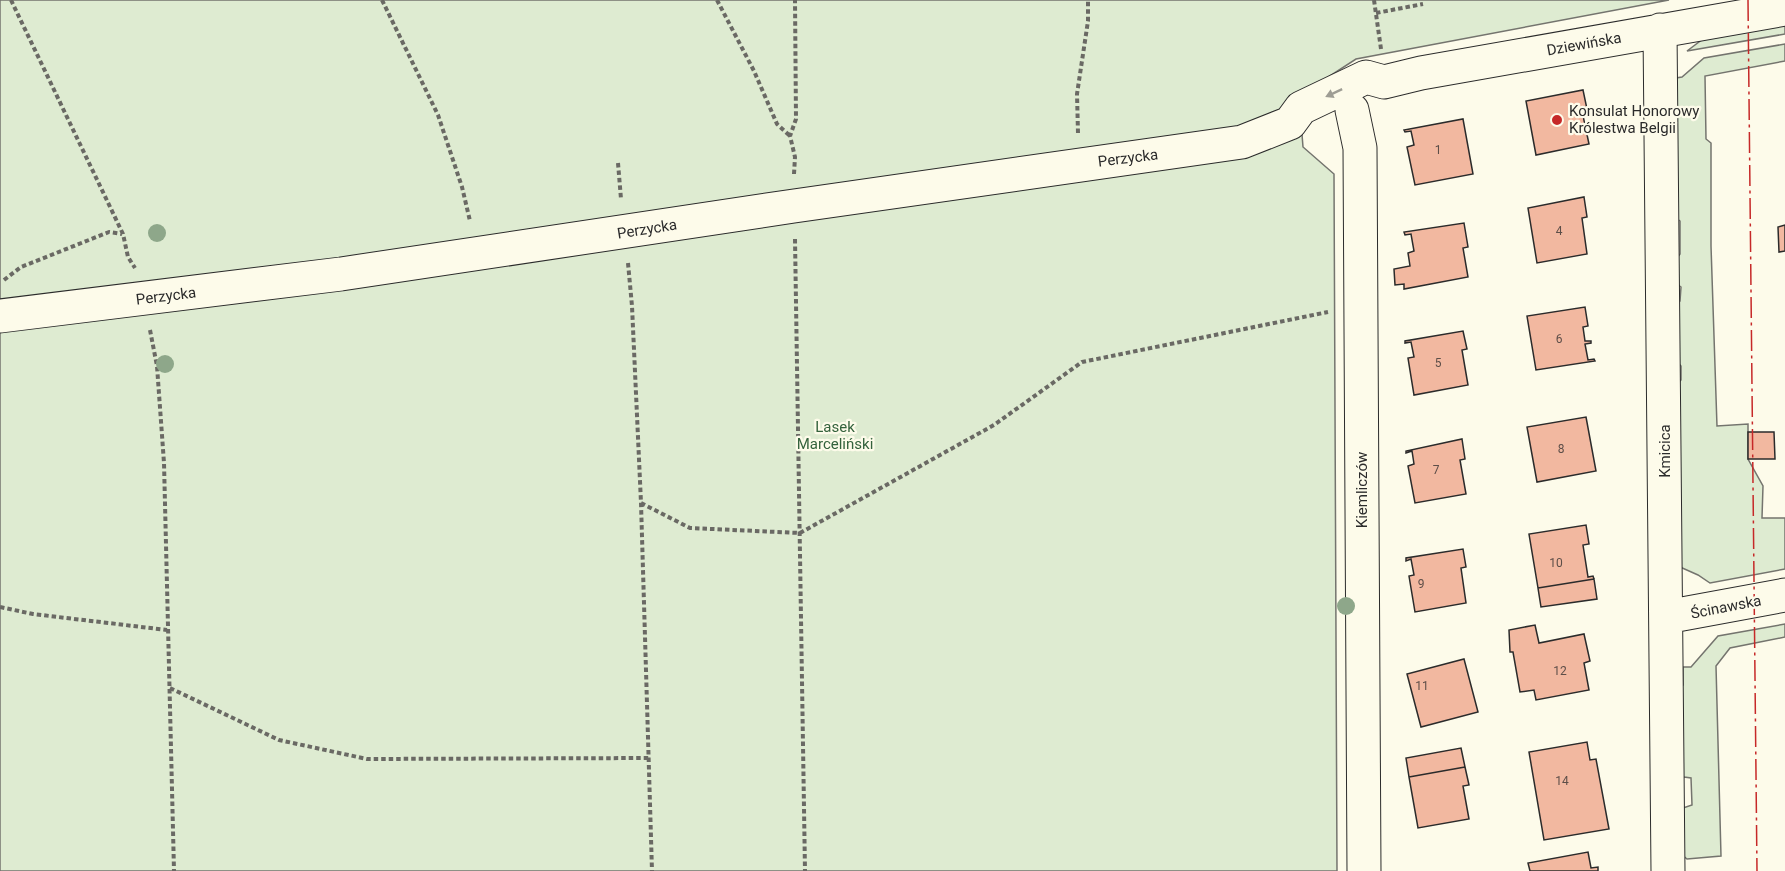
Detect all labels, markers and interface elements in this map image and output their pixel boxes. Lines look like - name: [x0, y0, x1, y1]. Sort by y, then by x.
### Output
- street label: Dziewińska: [1545, 29, 1623, 59]
- one-way arrow: [1325, 88, 1342, 97]
- place label: Konsulat Honorowy Królestwa Belgii: [1569, 102, 1699, 137]
- marker: Konsulat Honorowy Królestwa Belgii: [1550, 113, 1564, 127]
- house number: 1: [1435, 143, 1441, 157]
- street label: Perzycka: [1097, 145, 1159, 171]
- street label: Perzycka: [616, 215, 678, 243]
- house number: 4: [1556, 224, 1563, 238]
- street label: Perzycka: [135, 283, 197, 309]
- house number: 6: [1556, 332, 1563, 346]
- house number: 5: [1435, 356, 1442, 370]
- park label: Lasek Marceliński: [797, 418, 873, 453]
- street label: Kmicica: [1656, 424, 1674, 478]
- house number: 8: [1558, 442, 1565, 456]
- street label: Kiemliczów: [1353, 452, 1371, 528]
- house number: 7: [1433, 463, 1440, 477]
- house number: 10: [1549, 556, 1563, 570]
- house number: 9: [1418, 577, 1424, 591]
- street label: Ścinawska: [1689, 591, 1763, 623]
- house number: 12: [1553, 664, 1567, 678]
- house number: 11: [1415, 679, 1429, 693]
- house number: 14: [1555, 774, 1569, 788]

